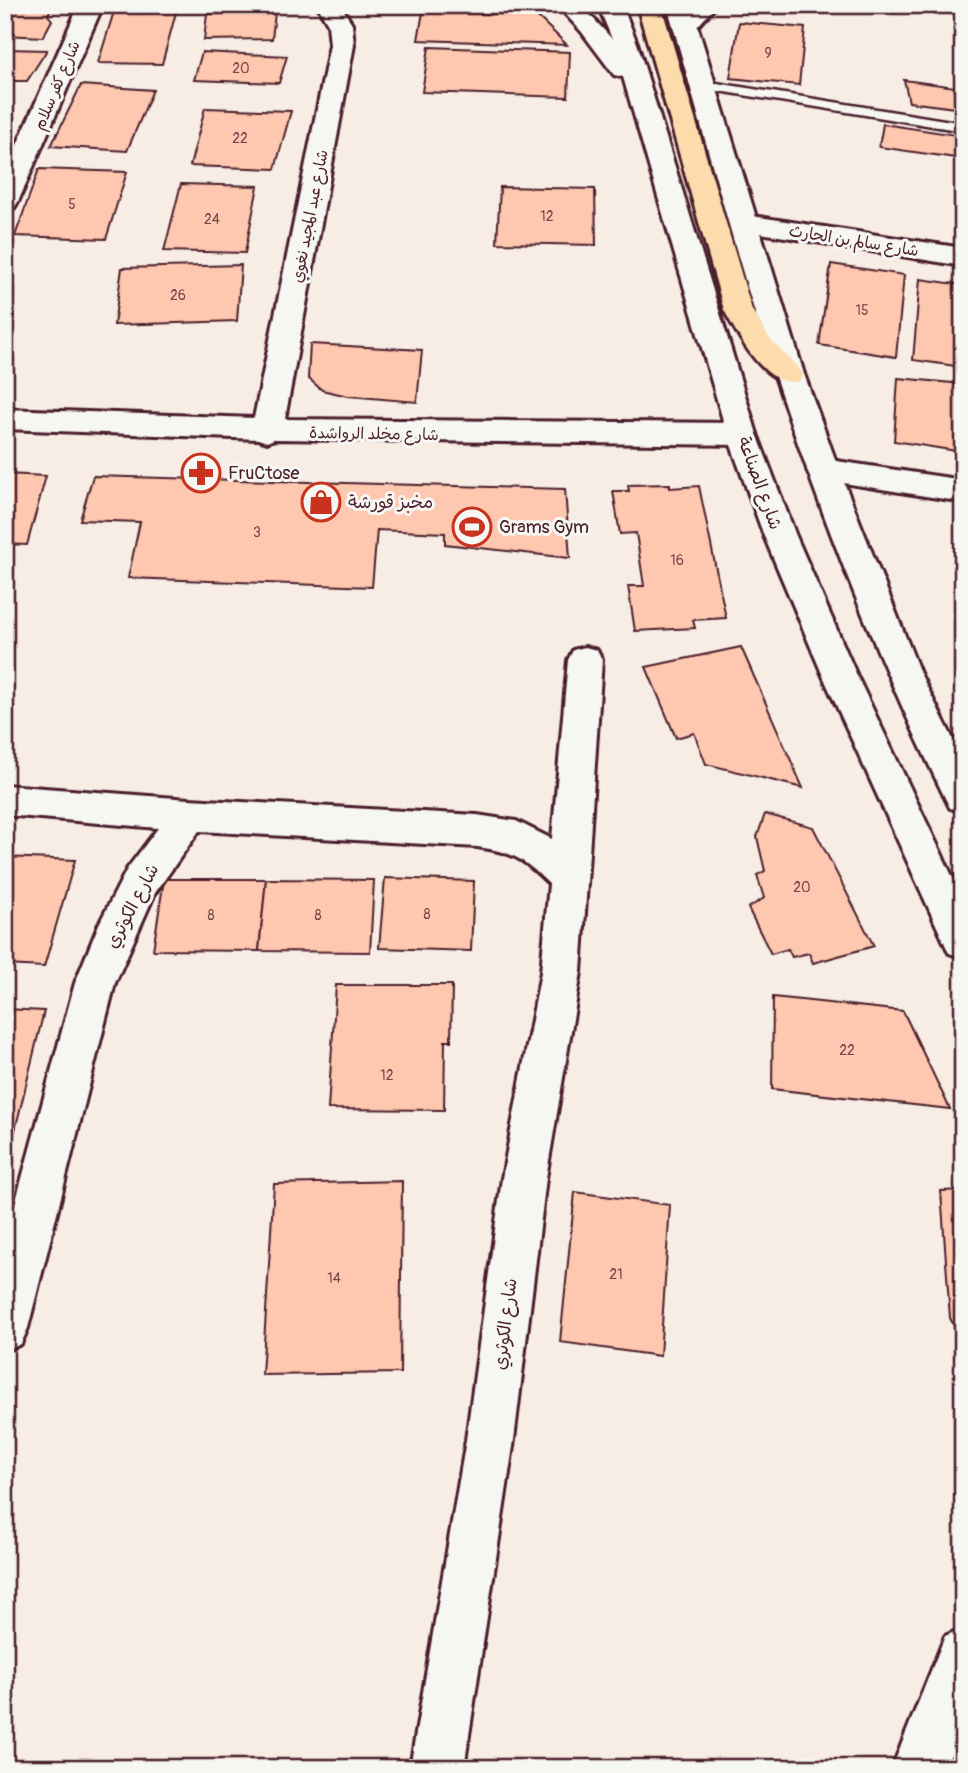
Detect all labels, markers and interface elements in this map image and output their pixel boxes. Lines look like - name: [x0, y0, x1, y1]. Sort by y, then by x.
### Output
- street label: شارع كفر سلام: [29, 38, 87, 134]
- house number: 9: [764, 45, 772, 62]
- house number: 20: [232, 60, 250, 77]
- house number: 22: [232, 130, 248, 147]
- street label: شارع عبد المجيد نغوي: [287, 148, 334, 285]
- house number: 5: [68, 196, 76, 213]
- house number: 12: [540, 208, 554, 225]
- house number: 24: [204, 211, 220, 228]
- street label: شارع سالم بن الحارث: [787, 221, 920, 263]
- house number: 26: [170, 287, 186, 304]
- house number: 15: [855, 302, 869, 319]
- street label: شارع مخلد الرواشدة: [309, 423, 439, 446]
- street label: شارع الصناعة: [732, 433, 787, 533]
- pharmacy icon: FruCtose: [180, 452, 222, 494]
- place label: FruCtose: [228, 462, 299, 485]
- shop icon: مخبز قورشة: [300, 481, 342, 523]
- place label: مخبز قورشة: [348, 491, 433, 514]
- sports icon: Grams Gym: [451, 506, 493, 548]
- place label: Grams Gym: [499, 516, 589, 539]
- house number: 3: [253, 524, 261, 541]
- house number: 16: [670, 552, 684, 569]
- street label: شارع الكوثري: [101, 860, 165, 953]
- house number: 20: [793, 879, 811, 896]
- house number: 8: [423, 906, 431, 923]
- house number: 8: [207, 907, 215, 924]
- house number: 8: [314, 907, 322, 924]
- house number: 22: [839, 1042, 855, 1059]
- house number: 12: [380, 1067, 394, 1084]
- house number: 21: [609, 1266, 623, 1283]
- house number: 14: [327, 1270, 341, 1287]
- street label: شارع الكوثري: [488, 1277, 524, 1371]

